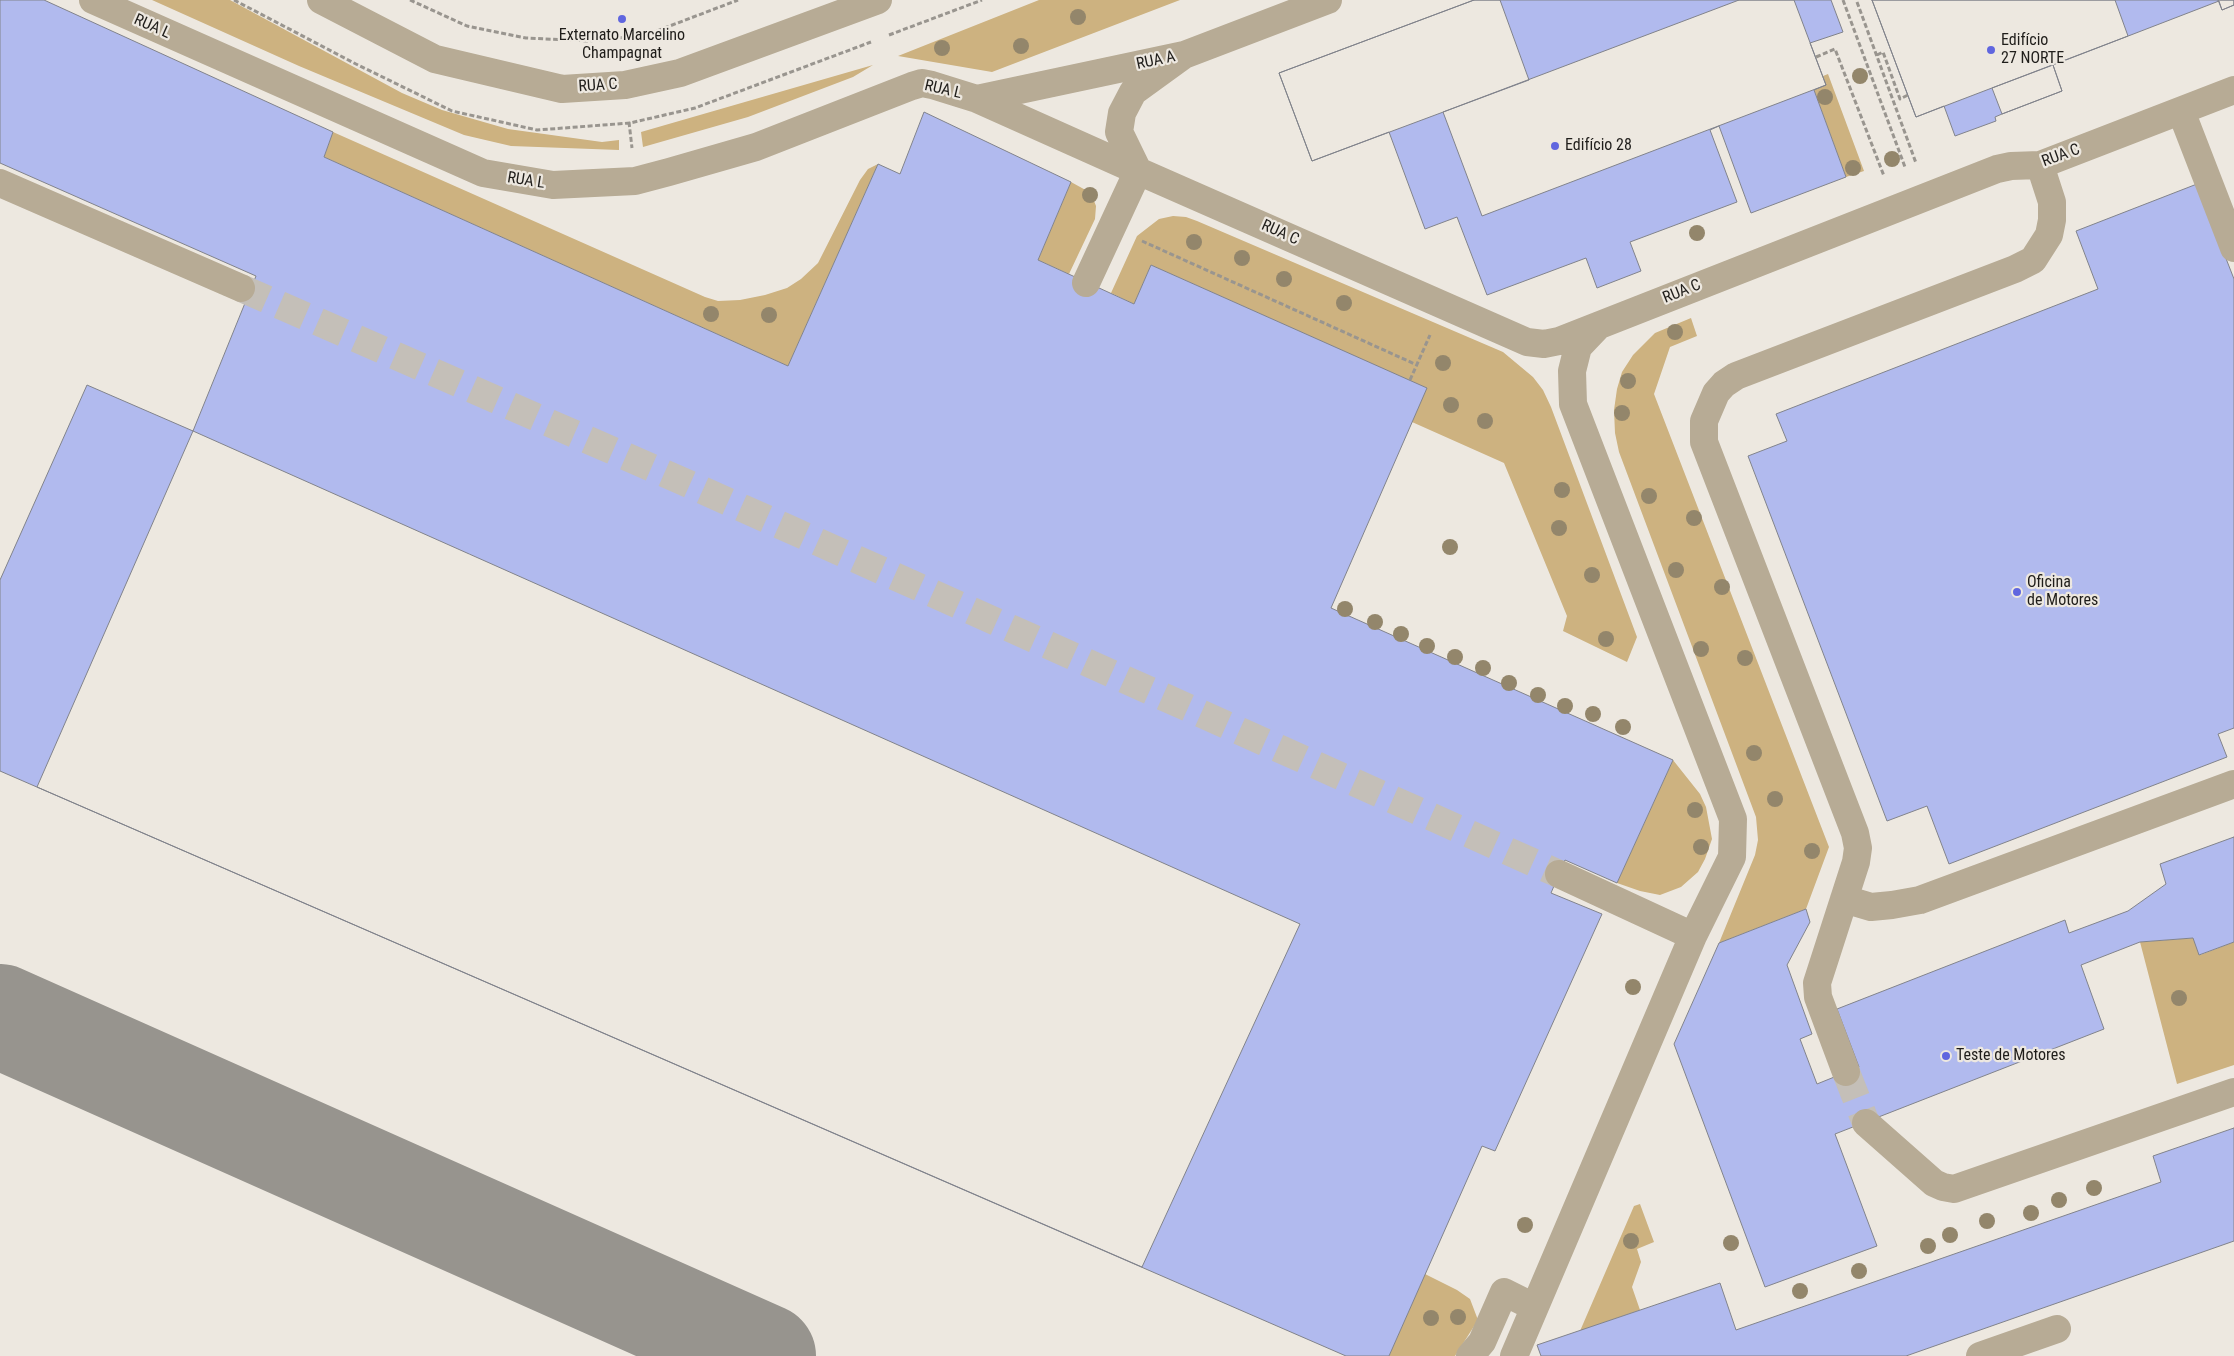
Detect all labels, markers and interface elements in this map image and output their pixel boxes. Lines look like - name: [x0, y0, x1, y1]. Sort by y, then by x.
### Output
- street label: RUA L: [131, 11, 173, 43]
- marker: Externato Marcelino Champagnat: [616, 13, 628, 25]
- place label: Externato Marcelino Champagnat: [559, 26, 685, 64]
- place label: Edifício 27 NORTE: [2001, 31, 2064, 69]
- marker: Edifício 27 NORTE: [1985, 44, 1997, 56]
- street label: RUA A: [1135, 48, 1177, 74]
- street label: RUA C: [578, 75, 618, 97]
- street label: RUA L: [922, 76, 964, 104]
- place label: Edifício 28: [1565, 136, 1632, 156]
- marker: Edifício 28: [1549, 140, 1561, 152]
- street label: RUA C: [2039, 140, 2083, 172]
- street label: RUA L: [506, 169, 546, 193]
- street label: RUA C: [1258, 216, 1302, 250]
- street label: RUA C: [1660, 276, 1704, 308]
- place label: Oficina de Motores: [2027, 573, 2098, 611]
- marker: Oficina de Motores: [2011, 586, 2023, 598]
- place label: Teste de Motores: [1956, 1046, 2066, 1066]
- marker: Teste de Motores: [1940, 1050, 1952, 1062]

